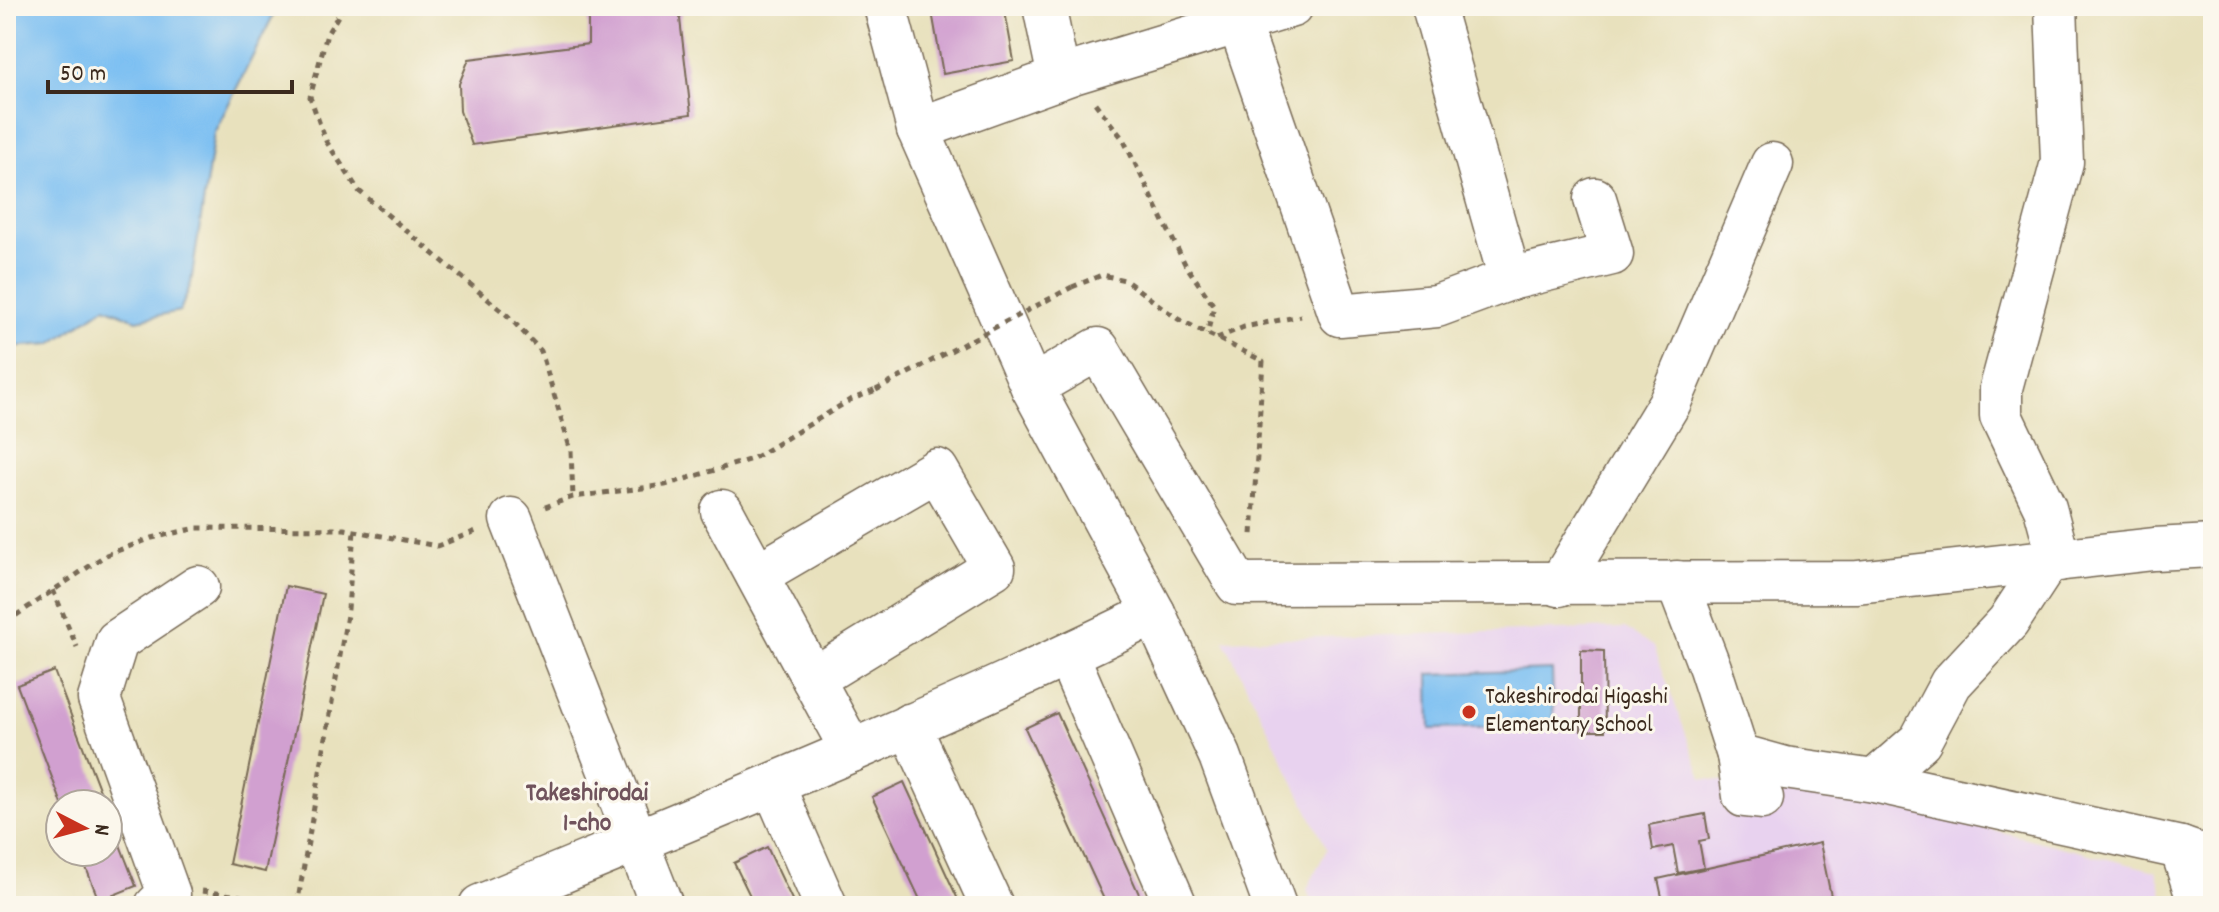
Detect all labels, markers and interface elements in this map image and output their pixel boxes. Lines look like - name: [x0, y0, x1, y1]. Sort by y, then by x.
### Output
- scale bar: [48, 44, 292, 94]
- text: 50 m: [60, 58, 106, 92]
- place label: Takeshirodai Higashi Elementary School: [1485, 681, 1668, 743]
- marker: Takeshirodai Higashi Elementary School: [1460, 703, 1478, 721]
- district label: Takeshirodai 1-cho: [526, 776, 649, 843]
- north arrow: [44, 788, 124, 868]
- text: N: [84, 823, 116, 837]

